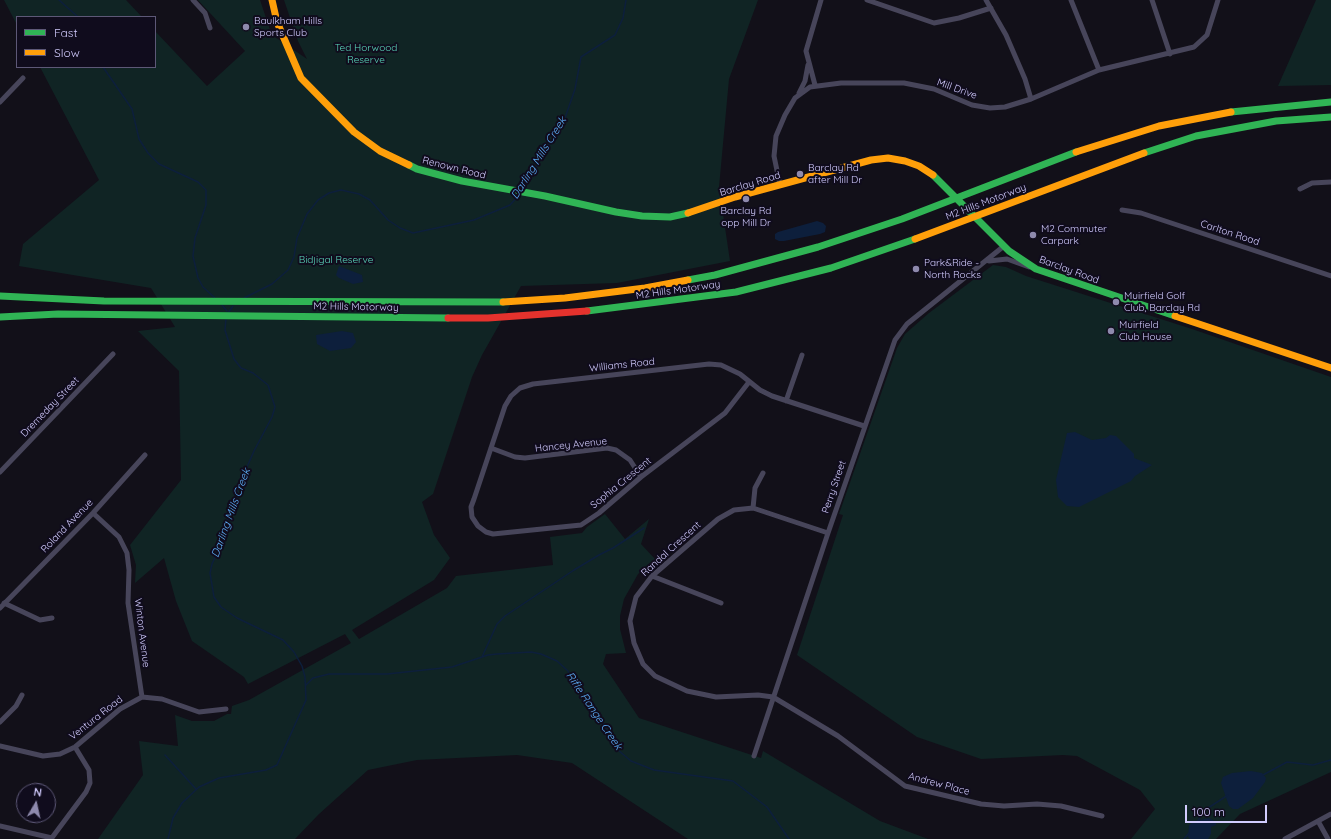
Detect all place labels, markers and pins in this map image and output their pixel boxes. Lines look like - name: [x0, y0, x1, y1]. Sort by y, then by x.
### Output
- place label: Baulkham Hills Sports Club: [254, 15, 322, 38]
- marker: Baulkham Hills Sports Club: [241, 22, 251, 32]
- place label: Barclay Rd after Mill Dr: [808, 162, 862, 186]
- marker: Barclay Rd after Mill Dr: [795, 169, 805, 179]
- marker: Barclay Rd opp Mill Dr: [741, 194, 751, 204]
- place label: Barclay Rd opp Mill Dr: [721, 205, 771, 228]
- place label: M2 Commuter Carpark: [1041, 223, 1107, 246]
- marker: M2 Commuter Carpark: [1028, 230, 1038, 240]
- place label: Park&Ride - North Rocks: [924, 257, 981, 280]
- marker: Park&Ride - North Rocks: [911, 264, 921, 274]
- place label: Muirfield Golf Club, Barclay Rd: [1124, 290, 1200, 314]
- marker: Muirfield Golf Club, Barclay Rd: [1111, 297, 1121, 307]
- place label: Muirfield Club House: [1119, 319, 1172, 342]
- marker: Muirfield Club House: [1106, 326, 1116, 336]

